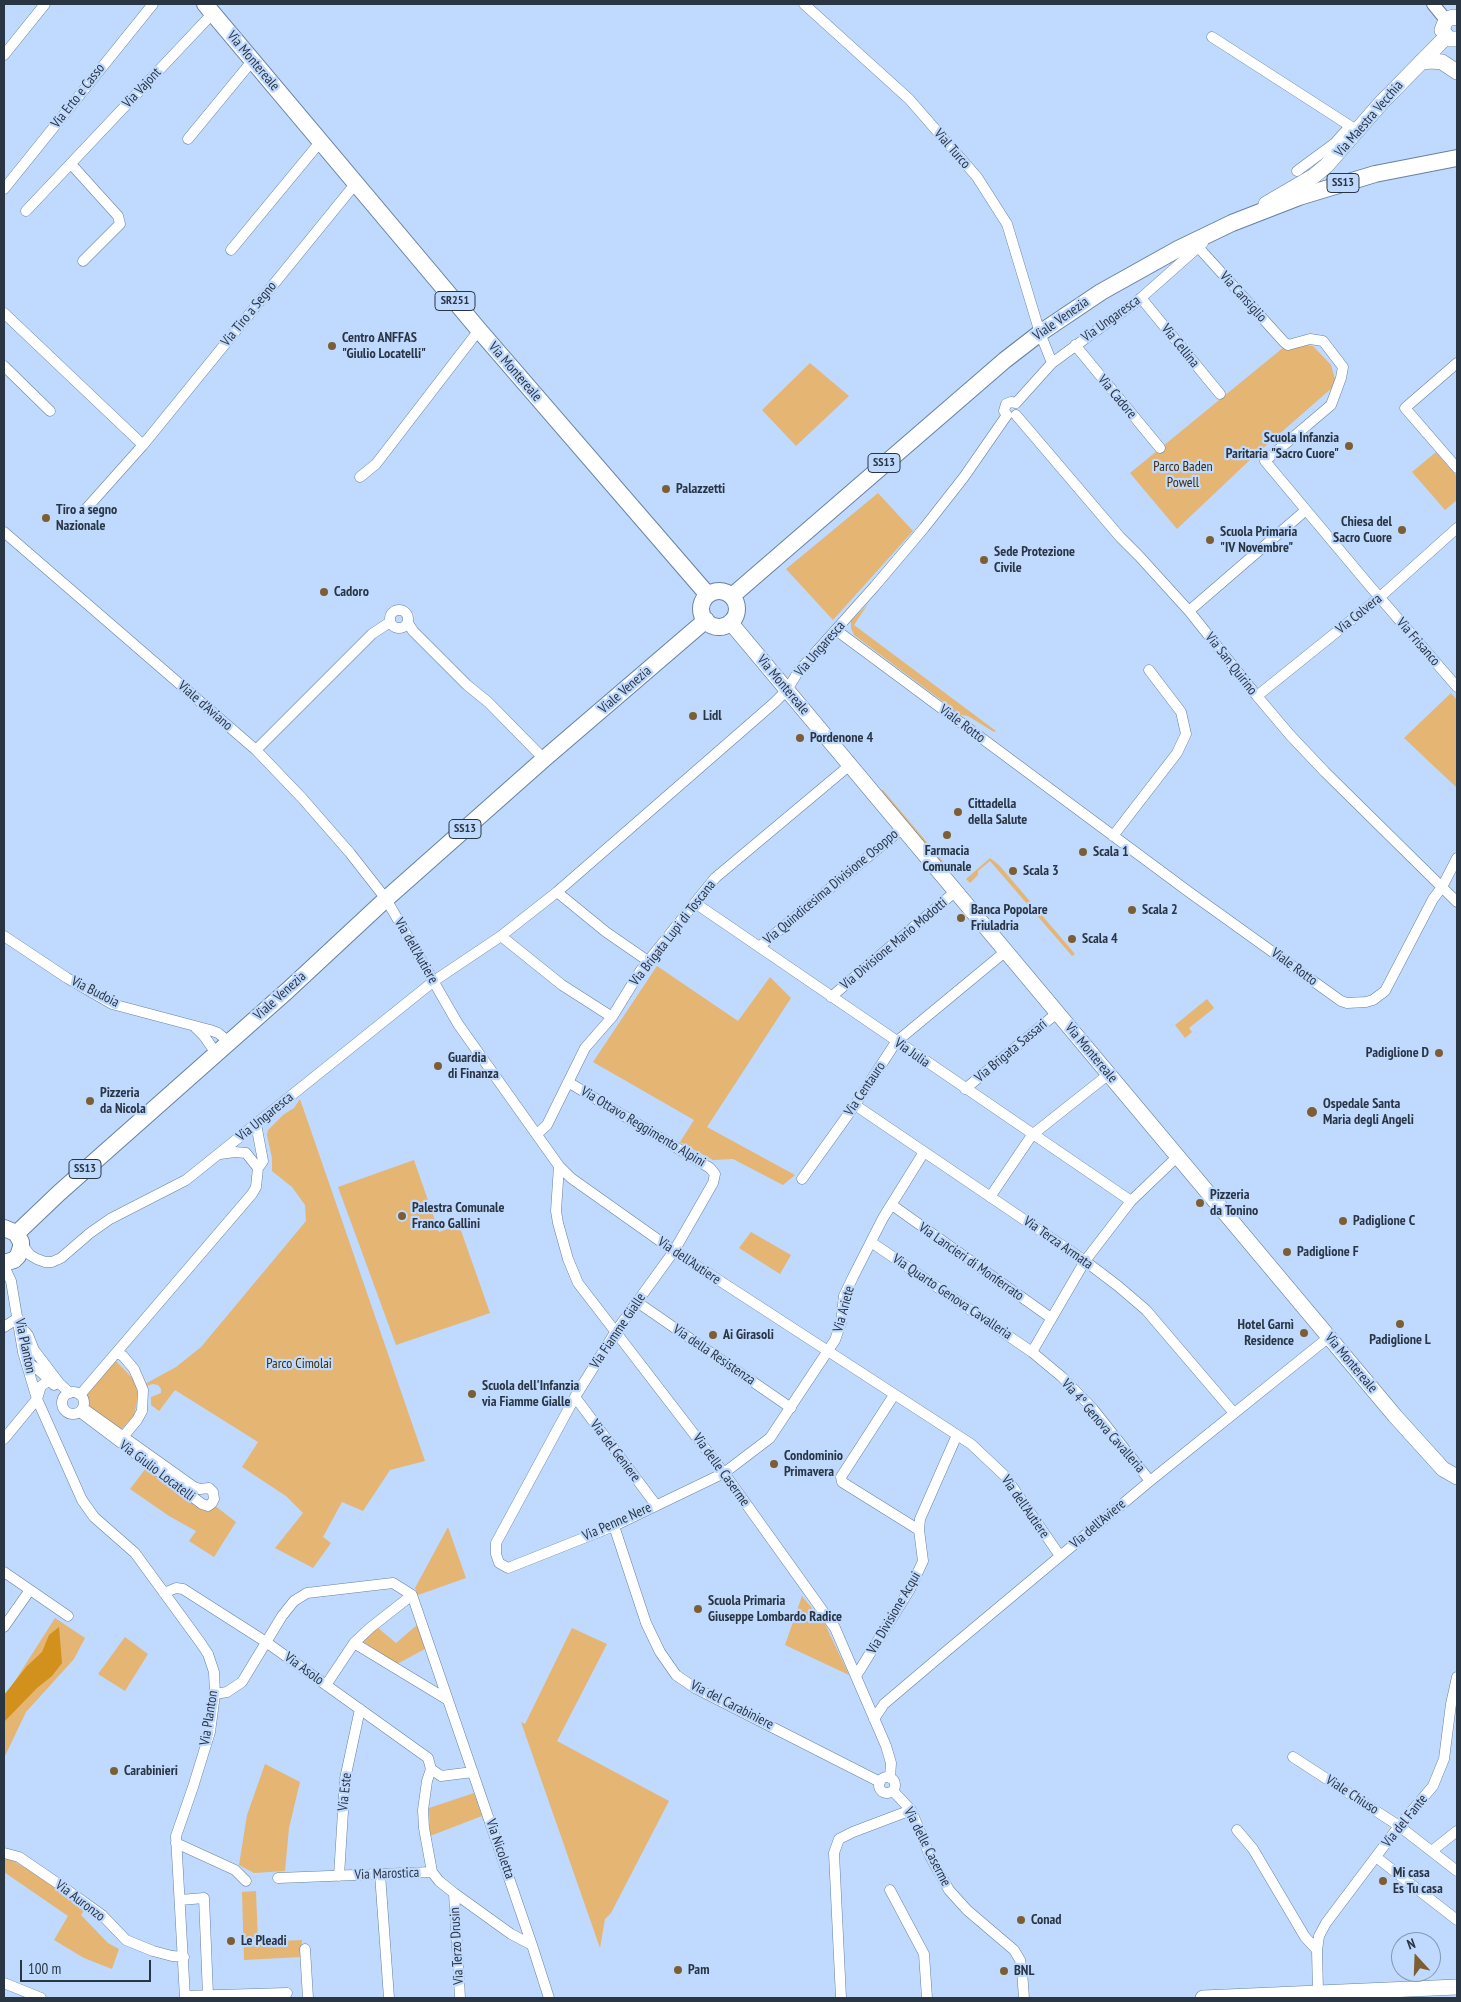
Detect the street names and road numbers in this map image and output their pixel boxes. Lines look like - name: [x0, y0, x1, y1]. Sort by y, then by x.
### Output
- street label: Via Montereale: [223, 28, 283, 94]
- street label: Via Erto e Casso: [48, 60, 108, 132]
- street label: Via Vajont: [119, 64, 165, 112]
- street label: Via Maestra Vecchia: [1331, 78, 1407, 160]
- street label: Vial Turco: [930, 126, 974, 172]
- road number: SS13: [1327, 174, 1359, 192]
- street label: Via Cansiglio: [1216, 268, 1270, 326]
- street label: Via Tiro a Segno: [218, 278, 280, 350]
- road number: SR251: [435, 292, 475, 310]
- street label: Via Ungaresca: [1079, 292, 1143, 346]
- street label: Viale Venezia: [1030, 294, 1092, 344]
- street label: Via Cellina: [1157, 321, 1203, 371]
- street label: Via Montereale: [485, 339, 545, 405]
- street label: Via Cadore: [1094, 372, 1140, 422]
- road number: SS13: [868, 453, 900, 472]
- street label: Via Colvera: [1333, 590, 1385, 638]
- street label: Via Frisanco: [1393, 615, 1443, 669]
- street label: Via Ungaresca: [791, 618, 849, 680]
- street label: Via San Quirino: [1201, 629, 1261, 699]
- street label: Via Montereale: [753, 652, 813, 718]
- street label: Viale Venezia: [595, 663, 655, 717]
- street label: Viale d'Aviano: [174, 678, 236, 734]
- street label: Viale Rotto: [936, 701, 988, 747]
- road number: SS13: [449, 820, 481, 839]
- street label: Via Quindicesima Divisione Osoppo: [760, 826, 902, 948]
- street label: Via Brigata Lupi di Toscana: [627, 877, 719, 989]
- street label: Via Divisione Mario Modotti: [837, 895, 951, 993]
- street label: Via dell'Autiere: [391, 915, 441, 987]
- street label: Viale Rotto: [1268, 945, 1320, 989]
- street label: Viale Venezia: [251, 968, 309, 1024]
- street label: Via Budoia: [68, 973, 122, 1011]
- street label: Via Brigata Sassari: [971, 1016, 1051, 1086]
- street label: Via Montereale: [1061, 1020, 1121, 1086]
- street label: Via Julia: [891, 1035, 933, 1071]
- street label: Via Centauro: [841, 1059, 889, 1119]
- street label: Via Ottavo Reggimento Alpini: [578, 1083, 708, 1171]
- street label: Via Ungaresca: [233, 1089, 297, 1145]
- road number: SS13: [69, 1160, 101, 1178]
- street label: Via Terza Armata: [1020, 1213, 1096, 1273]
- street label: Via Lancieri di Monferrato: [915, 1219, 1027, 1305]
- street label: Via dell'Autiere: [654, 1234, 724, 1288]
- street label: Via Quarto Genova Cavalleria: [889, 1251, 1015, 1343]
- street label: Via Ariete: [830, 1284, 858, 1334]
- street label: Via Fiamme Gialle: [587, 1290, 649, 1372]
- street label: Via Planton: [11, 1317, 39, 1375]
- street label: Via della Resistenza: [670, 1321, 758, 1389]
- street label: Via Montereale: [1321, 1330, 1381, 1396]
- street label: Via 4° Genova Cavalleria: [1058, 1376, 1148, 1476]
- street label: Via del Geniere: [586, 1417, 644, 1485]
- street label: Via delle Caserme: [689, 1430, 753, 1510]
- street label: Via Giulio Locatelli: [116, 1437, 198, 1505]
- street label: Via dell'Autiere: [997, 1472, 1053, 1542]
- street label: Via dell'Aviere: [1067, 1496, 1129, 1552]
- street label: Via Penne Nere: [580, 1499, 654, 1545]
- street label: Via Divisione Acqui: [864, 1569, 924, 1657]
- street label: Via Asolo: [281, 1649, 327, 1689]
- street label: Via del Carabiniere: [688, 1677, 776, 1733]
- street label: Via Planton: [196, 1689, 222, 1747]
- street label: Via Este: [335, 1772, 355, 1812]
- street label: Viale Chiuso: [1322, 1772, 1382, 1818]
- street label: Via del Fante: [1379, 1791, 1431, 1851]
- street label: Via delle Caserme: [900, 1805, 954, 1889]
- street label: Via Nicoletta: [482, 1817, 518, 1881]
- street label: Via Marostica: [354, 1864, 420, 1884]
- street label: Via Auronzo: [52, 1877, 108, 1925]
- street label: Via Terzo Drusin: [447, 1907, 467, 1985]

